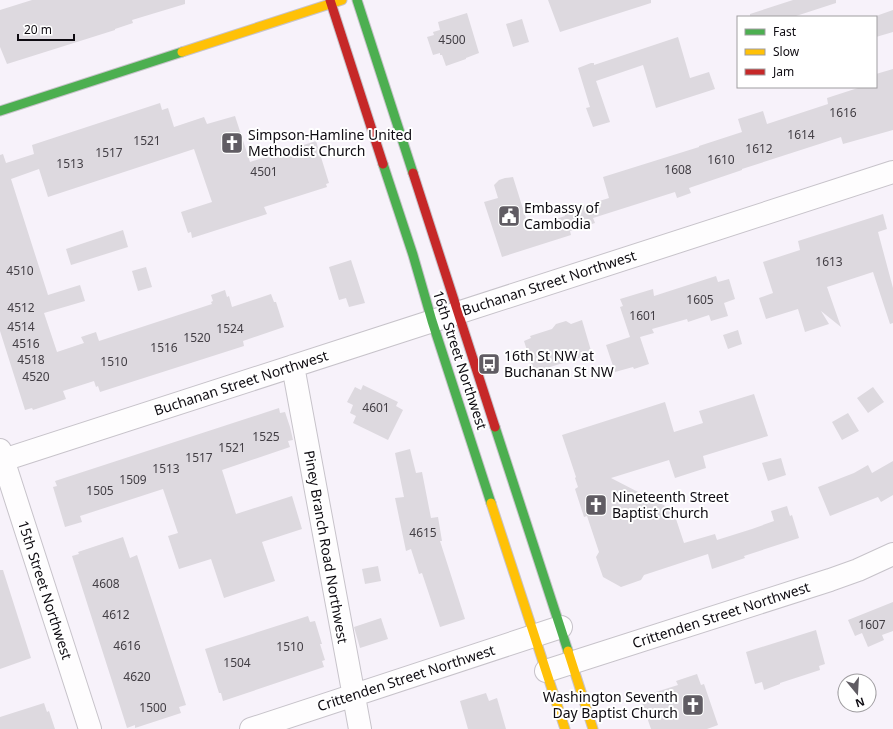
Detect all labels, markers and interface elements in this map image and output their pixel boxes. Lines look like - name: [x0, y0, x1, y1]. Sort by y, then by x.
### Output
- scale bar: [18, 16, 74, 42]
- legend: [737, 16, 877, 88]
- text: 20 m: [24, 21, 52, 38]
- text: Fast: [773, 23, 797, 40]
- house number: 4500: [438, 31, 466, 48]
- text: Slow: [773, 43, 800, 60]
- text: Jam: [772, 63, 794, 80]
- house number: 1616: [829, 104, 857, 121]
- place label: Simpson-Hamline United Methodist Church: [248, 125, 412, 160]
- house number: 1614: [787, 126, 815, 143]
- church icon: Simpson-Hamline United Methodist Church: [219, 130, 245, 156]
- house number: 1521: [133, 132, 161, 149]
- house number: 1612: [745, 140, 773, 157]
- house number: 1517: [95, 144, 123, 161]
- house number: 1610: [707, 151, 735, 168]
- house number: 1513: [56, 155, 84, 172]
- house number: 1608: [664, 161, 692, 178]
- house number: 4501: [250, 163, 278, 180]
- place label: Embassy of Cambodia: [524, 198, 600, 233]
- public building icon: Embassy of Cambodia: [496, 203, 522, 229]
- street label: Buchanan Street Northwest: [459, 245, 638, 320]
- house number: 1613: [815, 253, 843, 270]
- house number: 4510: [6, 262, 34, 279]
- street label: 16th Street Northwest: [429, 288, 492, 432]
- house number: 1605: [686, 291, 714, 308]
- house number: 4512: [7, 299, 35, 316]
- house number: 1601: [629, 307, 657, 324]
- house number: 4514: [7, 318, 35, 335]
- house number: 1524: [216, 320, 244, 337]
- house number: 1520: [183, 329, 211, 346]
- house number: 4516: [12, 335, 40, 352]
- house number: 1516: [150, 339, 178, 356]
- street label: Buchanan Street Northwest: [151, 345, 330, 420]
- place label: 16th St NW at Buchanan St NW: [504, 346, 614, 381]
- house number: 4518: [17, 351, 45, 368]
- bus stop icon: 16th St NW at Buchanan St NW: [476, 351, 502, 377]
- house number: 1510: [100, 353, 128, 370]
- house number: 4520: [22, 368, 50, 385]
- house number: 4601: [362, 399, 390, 416]
- house number: 1525: [252, 428, 280, 445]
- house number: 1521: [218, 439, 246, 456]
- house number: 1517: [185, 449, 213, 466]
- street label: Piney Branch Road Northwest: [300, 449, 353, 645]
- house number: 1513: [152, 460, 180, 477]
- house number: 1509: [119, 471, 147, 488]
- house number: 1505: [86, 482, 114, 499]
- place label: Nineteenth Street Baptist Church: [612, 487, 729, 522]
- church icon: Nineteenth Street Baptist Church: [583, 492, 609, 518]
- street label: 15th Street Northwest: [14, 518, 77, 662]
- house number: 4615: [409, 524, 437, 541]
- house number: 4608: [92, 575, 120, 592]
- street label: Crittenden Street Northwest: [630, 577, 812, 652]
- house number: 4612: [102, 606, 130, 623]
- house number: 1607: [858, 616, 886, 633]
- house number: 4616: [113, 637, 141, 654]
- house number: 1510: [276, 638, 304, 655]
- street label: Crittenden Street Northwest: [315, 640, 497, 715]
- house number: 1504: [223, 654, 251, 671]
- house number: 4620: [123, 668, 151, 685]
- north arrow: [837, 673, 877, 713]
- place label: Washington Seventh Day Baptist Church: [543, 687, 678, 722]
- church icon: Washington Seventh Day Baptist Church: [680, 692, 706, 718]
- text: N: [854, 694, 867, 712]
- house number: 1500: [139, 699, 167, 716]

